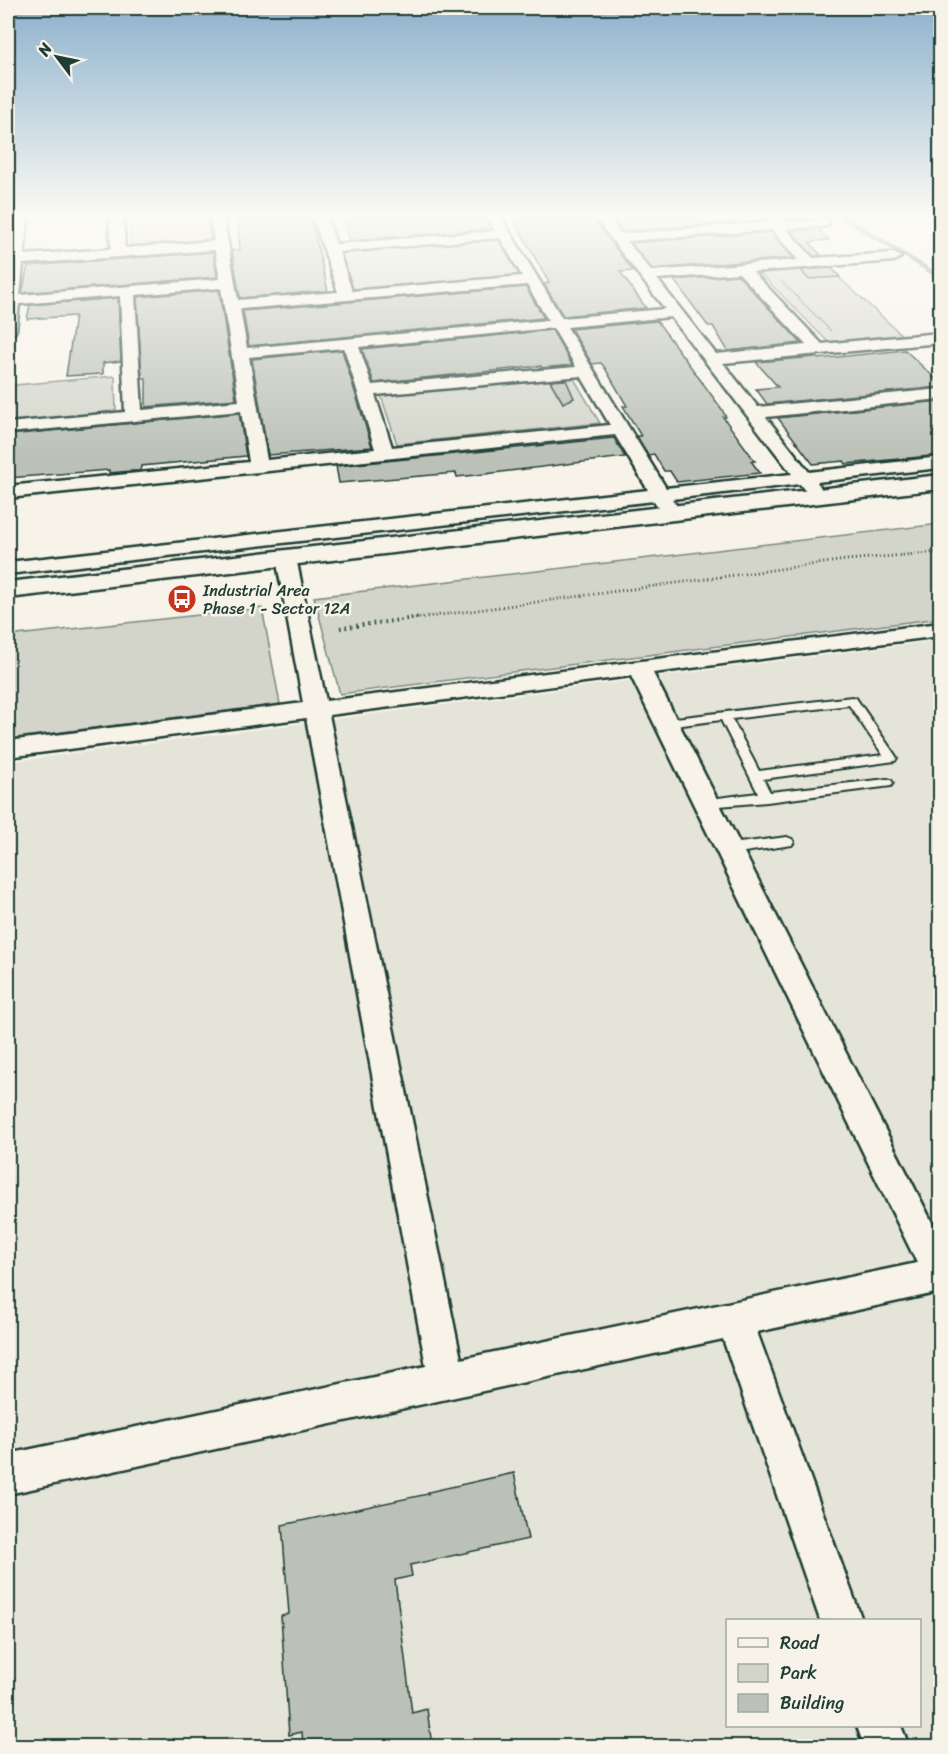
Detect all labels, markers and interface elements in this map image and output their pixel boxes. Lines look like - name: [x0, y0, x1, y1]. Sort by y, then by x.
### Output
- north arrow: [27, 27, 87, 87]
- text: N: [29, 36, 60, 63]
- place label: Industrial Area Phase 1 - Sector 12A: [202, 576, 350, 623]
- bus stop icon: Industrial Area Phase 1 - Sector 12A: [166, 583, 198, 615]
- legend: [726, 1619, 921, 1727]
- text: Road: [780, 1627, 820, 1659]
- text: Park: [780, 1657, 817, 1689]
- text: Building: [780, 1687, 844, 1719]

